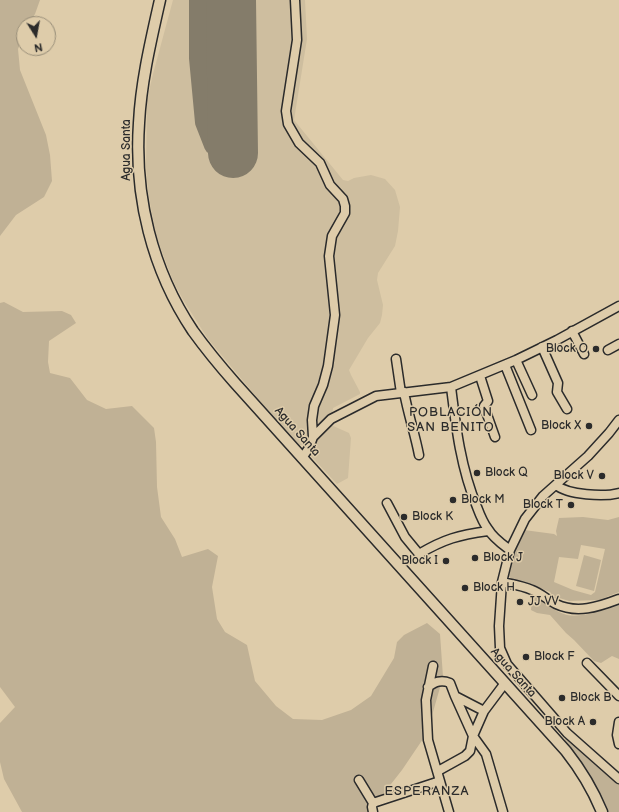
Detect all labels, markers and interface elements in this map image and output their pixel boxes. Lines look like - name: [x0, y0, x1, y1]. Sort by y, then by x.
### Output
- north arrow: [16, 16, 56, 56]
- text: N: [33, 40, 43, 54]
- street label: Agua Santa: [120, 119, 134, 181]
- place label: Block O: [546, 342, 588, 356]
- marker: Block O: [591, 344, 601, 354]
- street label: Agua Santa: [271, 404, 323, 460]
- district label: POBLACIÓN SAN BENITO: [407, 405, 495, 436]
- place label: Block X: [541, 419, 581, 433]
- marker: Block X: [584, 421, 594, 431]
- place label: Block Q: [485, 466, 527, 480]
- marker: Block Q: [472, 468, 482, 478]
- place label: Block V: [553, 469, 594, 483]
- marker: Block V: [597, 471, 607, 481]
- place label: Block M: [461, 493, 504, 507]
- marker: Block M: [448, 495, 458, 505]
- place label: Block T: [523, 498, 563, 512]
- marker: Block T: [566, 500, 576, 510]
- place label: Block K: [412, 510, 453, 524]
- marker: Block K: [399, 512, 409, 522]
- place label: Block J: [483, 551, 523, 565]
- marker: Block J: [470, 553, 480, 563]
- place label: Block I: [401, 554, 438, 568]
- marker: Block I: [441, 556, 451, 566]
- place label: Block H: [473, 581, 515, 595]
- marker: Block H: [460, 583, 470, 593]
- place label: JJ VV: [528, 595, 559, 609]
- marker: JJ VV: [515, 597, 525, 607]
- street label: Agua Santa: [487, 645, 539, 701]
- place label: Block F: [534, 650, 574, 664]
- marker: Block F: [521, 652, 531, 662]
- place label: Block B: [570, 691, 611, 705]
- marker: Block B: [557, 693, 567, 703]
- place label: Block A: [545, 715, 585, 729]
- marker: Block A: [588, 717, 598, 727]
- district label: ESPERANZA: [384, 784, 470, 800]

